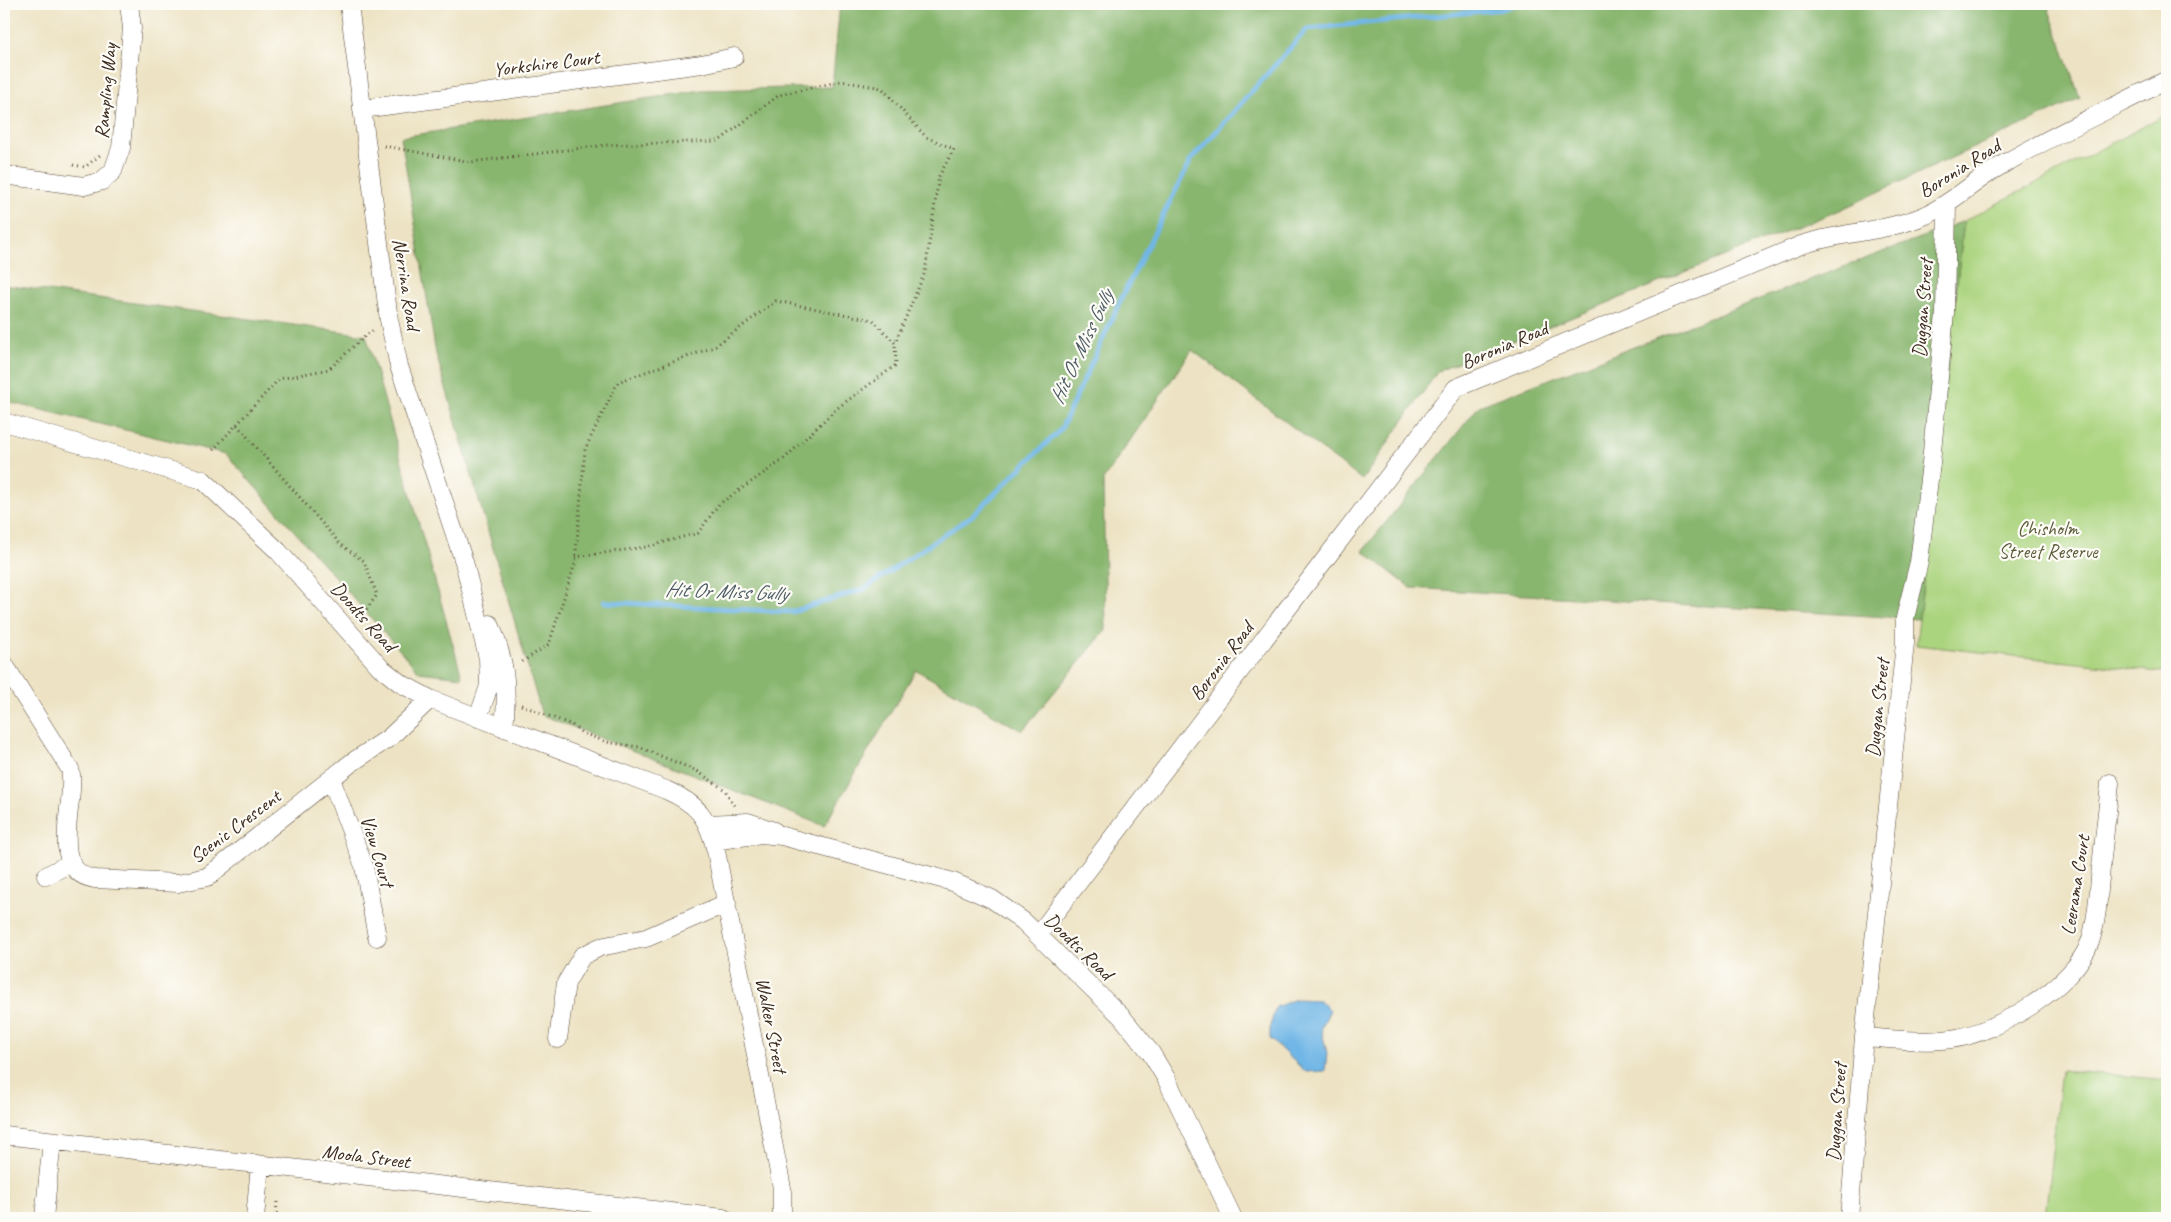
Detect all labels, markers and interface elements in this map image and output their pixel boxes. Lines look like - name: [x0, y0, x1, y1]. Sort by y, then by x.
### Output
- street label: Rampling Way: [89, 40, 122, 140]
- street label: Yorkshire Court: [492, 44, 603, 82]
- street label: Boronia Road: [1914, 132, 2007, 203]
- street label: Nerrina Road: [387, 237, 427, 335]
- street label: Duggan Street: [1907, 255, 1939, 358]
- water label: Hit Or Miss Gully: [1043, 283, 1120, 408]
- street label: Boronia Road: [1457, 315, 1554, 375]
- park label: Chisholm Street Reserve: [1998, 516, 2099, 564]
- street label: Doodts Road: [325, 576, 404, 659]
- water label: Hit Or Miss Gully: [664, 576, 791, 606]
- street label: Boronia Road: [1184, 615, 1261, 705]
- street label: Duggan Street: [1860, 654, 1895, 758]
- street label: Scenic Crescent: [185, 783, 288, 869]
- street label: View Court: [355, 813, 401, 893]
- street label: Leerama Court: [2055, 831, 2096, 937]
- street label: Doodts Road: [1039, 907, 1121, 987]
- street label: Walker Street: [750, 976, 794, 1078]
- street label: Duggan Street: [1821, 1059, 1853, 1162]
- street label: Moola Street: [321, 1139, 414, 1175]

